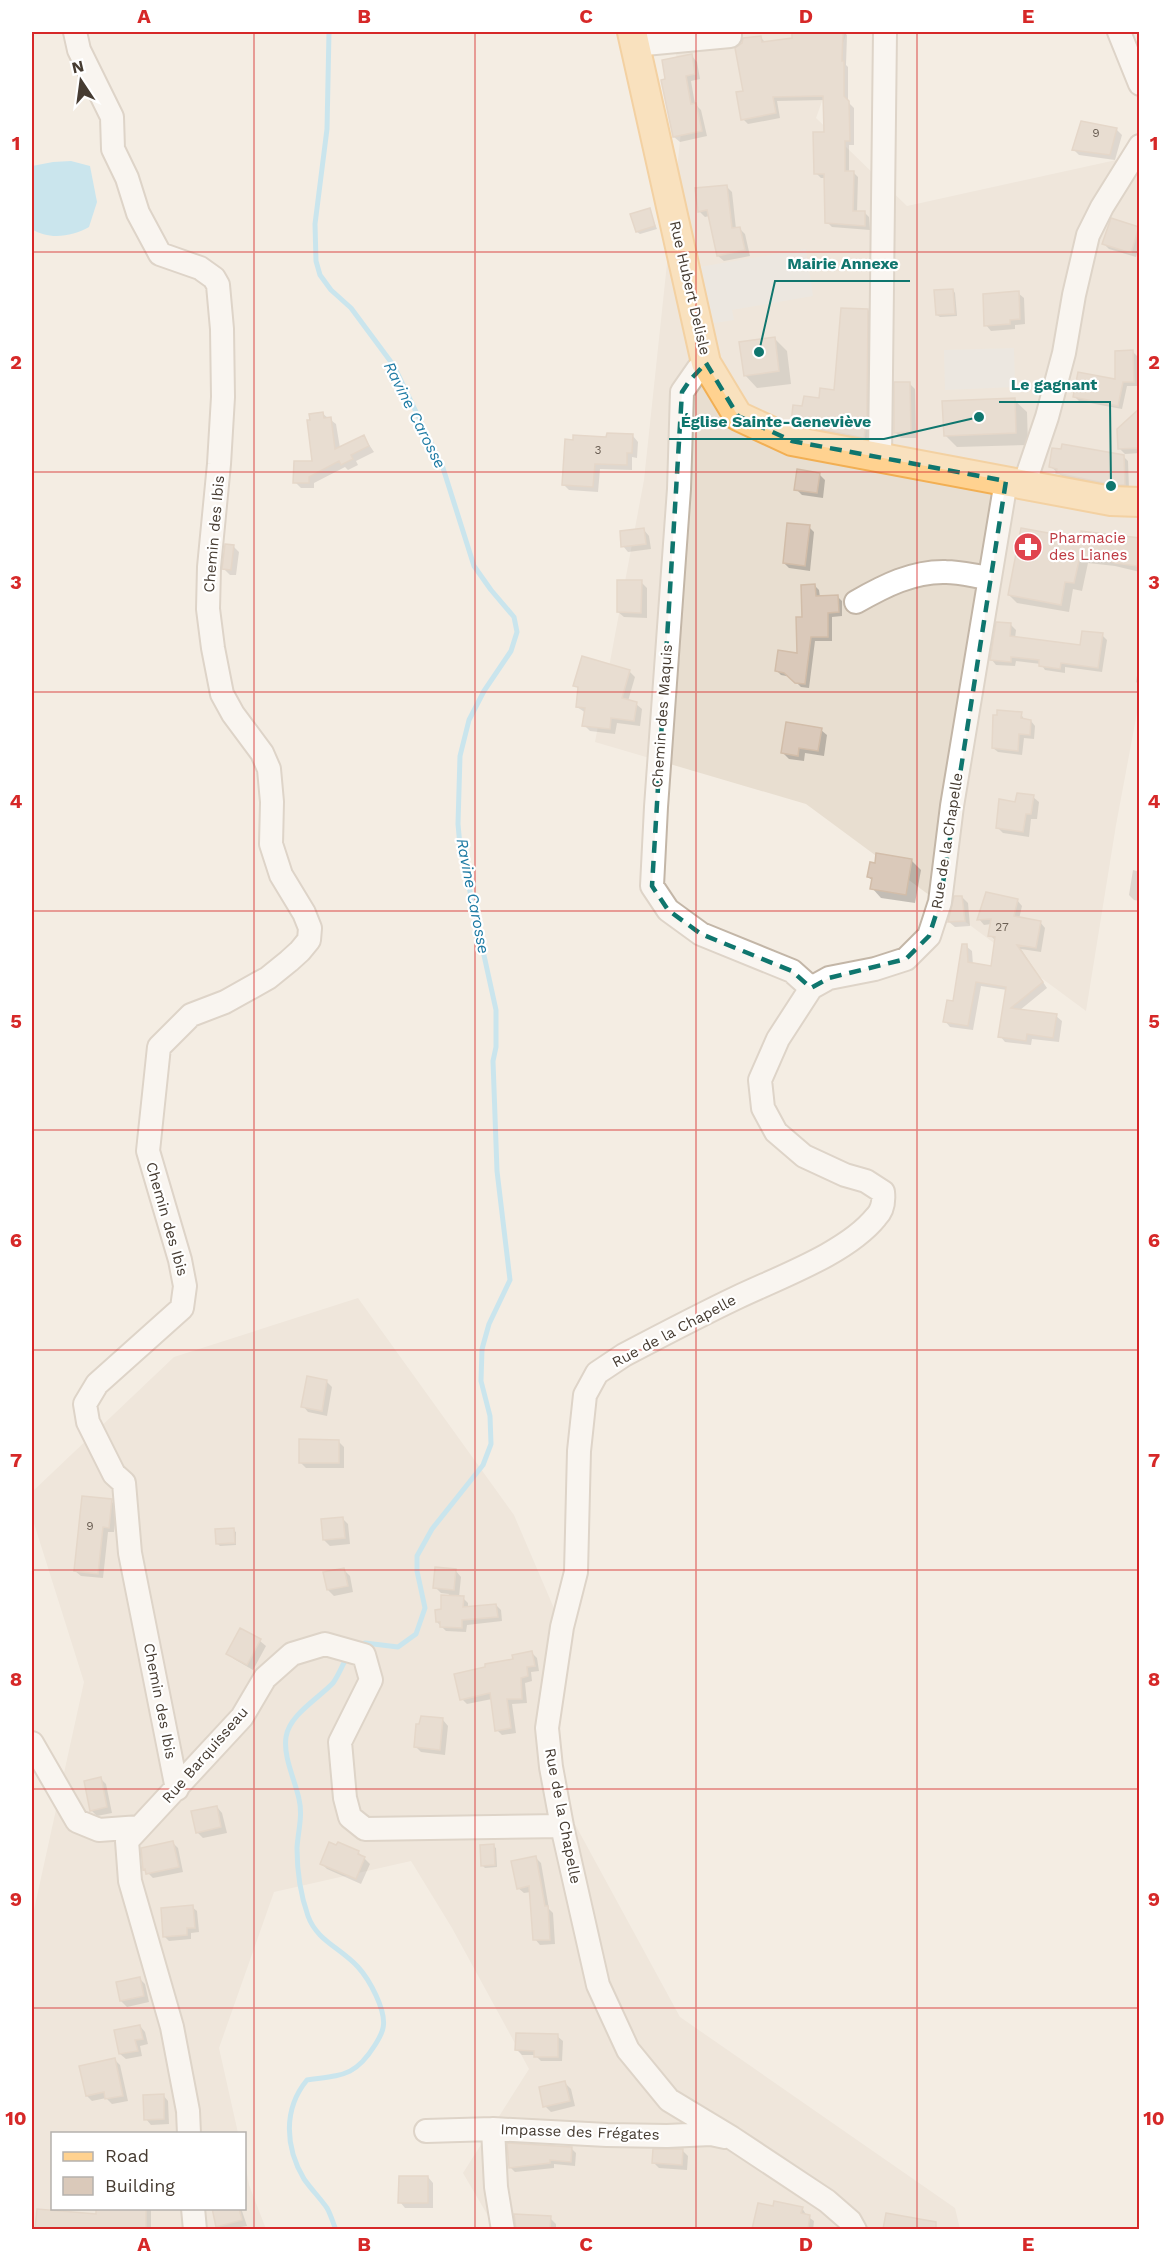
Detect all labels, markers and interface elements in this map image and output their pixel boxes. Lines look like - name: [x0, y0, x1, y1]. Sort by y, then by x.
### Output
- text: A: [137, 4, 151, 28]
- text: B: [357, 4, 371, 28]
- text: C: [579, 4, 593, 28]
- text: D: [799, 4, 813, 28]
- text: E: [1022, 4, 1034, 28]
- north arrow: [51, 51, 111, 111]
- text: N: [70, 56, 86, 77]
- house number: 9: [1092, 126, 1100, 140]
- text: 1: [12, 131, 20, 155]
- text: 1: [1150, 131, 1158, 155]
- street label: Rue Hubert Delisle: [666, 219, 714, 357]
- callout: Mairie Annexe: [775, 247, 910, 281]
- text: Mairie Annexe: [787, 254, 899, 273]
- text: 2: [10, 350, 22, 374]
- text: 2: [1148, 350, 1160, 374]
- water label: Ravine Carosse: [380, 358, 450, 472]
- callout: Le gagnant: [999, 368, 1110, 402]
- text: Le gagnant: [1011, 375, 1097, 394]
- callout: Église Sainte-Geneviève: [669, 405, 884, 439]
- text: Église Sainte-Geneviève: [681, 412, 871, 431]
- house number: 3: [595, 443, 602, 457]
- street label: Chemin des Ibis: [200, 475, 228, 593]
- place label: Pharmacie des Lianes: [1049, 529, 1127, 564]
- pharmacy icon: Pharmacie des Lianes: [1012, 531, 1044, 563]
- text: 3: [10, 570, 22, 594]
- text: 3: [1148, 570, 1160, 594]
- street label: Chemin des Maquis: [648, 644, 676, 788]
- street label: Rue de la Chapelle: [927, 772, 967, 910]
- text: 4: [10, 789, 23, 813]
- text: 4: [1148, 789, 1161, 813]
- water label: Ravine Carosse: [452, 837, 494, 955]
- house number: 27: [995, 920, 1009, 934]
- text: 5: [10, 1009, 22, 1033]
- text: 5: [1148, 1009, 1160, 1033]
- street label: Chemin des Ibis: [142, 1160, 192, 1278]
- text: 6: [10, 1228, 22, 1252]
- text: 6: [1148, 1228, 1160, 1252]
- street label: Rue de la Chapelle: [609, 1291, 739, 1371]
- text: 7: [10, 1448, 22, 1472]
- text: 7: [1148, 1448, 1160, 1472]
- house number: 9: [86, 1519, 94, 1533]
- street label: Chemin des Ibis: [140, 1642, 180, 1761]
- text: 8: [10, 1667, 22, 1691]
- text: 8: [1148, 1667, 1160, 1691]
- street label: Rue Barquisseau: [158, 1703, 252, 1807]
- street label: Rue de la Chapelle: [541, 1747, 585, 1885]
- text: 9: [10, 1887, 22, 1911]
- text: 9: [1148, 1887, 1160, 1911]
- text: 10: [5, 2106, 27, 2130]
- text: 10: [1143, 2106, 1165, 2130]
- street label: Impasse des Frégates: [500, 2120, 660, 2144]
- legend: [51, 2132, 246, 2210]
- text: Road: [105, 2145, 149, 2166]
- text: Building: [105, 2175, 175, 2196]
- text: A: [137, 2232, 151, 2256]
- text: B: [357, 2232, 371, 2256]
- text: C: [579, 2232, 593, 2256]
- text: D: [799, 2232, 813, 2256]
- text: E: [1022, 2232, 1034, 2256]

